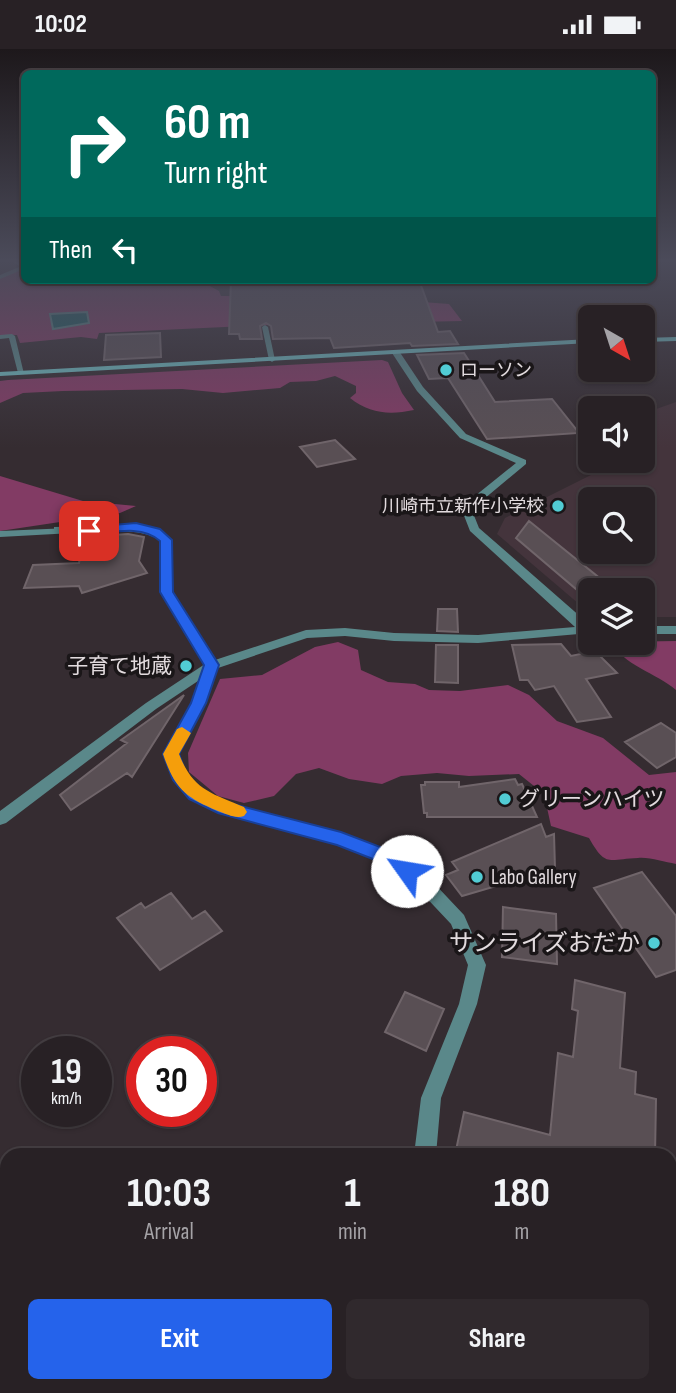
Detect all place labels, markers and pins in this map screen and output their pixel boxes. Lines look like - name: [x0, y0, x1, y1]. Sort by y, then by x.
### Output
- place label: ローソン: [460, 360, 532, 381]
- marker: ローソン: [438, 362, 454, 378]
- place label: 川崎市立新作小学校: [382, 496, 544, 517]
- marker: 川崎市立新作小学校: [550, 498, 566, 514]
- pin: [59, 501, 119, 561]
- place label: 子育て地蔵: [67, 654, 172, 679]
- marker: 子育て地蔵: [178, 658, 194, 674]
- place label: グリーンハイツ: [519, 787, 665, 812]
- marker: グリーンハイツ: [497, 791, 513, 807]
- place label: Labo Gallery: [491, 865, 577, 890]
- marker: Labo Gallery: [469, 869, 485, 885]
- place label: サンライズおだか: [449, 929, 640, 958]
- marker: サンライズおだか: [646, 935, 662, 951]

